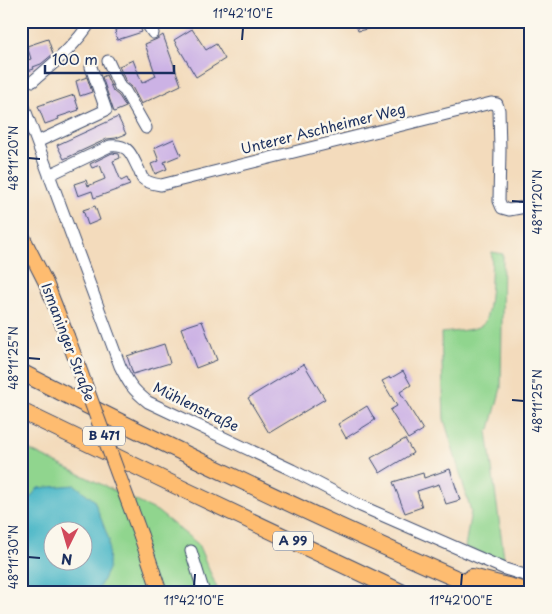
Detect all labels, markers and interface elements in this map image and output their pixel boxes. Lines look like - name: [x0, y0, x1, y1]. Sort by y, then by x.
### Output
- text: 11°42'10"E: [213, 4, 273, 22]
- scale bar: [45, 42, 174, 74]
- text: 100 m: [52, 47, 98, 70]
- street label: Unterer Aschheimer Weg: [238, 98, 407, 159]
- text: 48°11'20"N: [4, 126, 22, 190]
- text: 48°11'20"N: [528, 170, 546, 234]
- street label: Ismaninger Straße: [36, 280, 101, 404]
- text: 48°11'25"N: [4, 326, 22, 390]
- text: 48°11'25"N: [528, 369, 546, 433]
- street label: Mühlenstraße: [150, 377, 243, 436]
- road number: B 471: [83, 426, 125, 446]
- north arrow: [42, 522, 92, 572]
- text: 48°11'30"N: [4, 525, 22, 589]
- road number: A 99: [273, 532, 313, 550]
- text: N: [60, 549, 73, 570]
- text: 11°42'10"E: [164, 591, 224, 609]
- text: 11°42'00"E: [429, 591, 493, 609]

